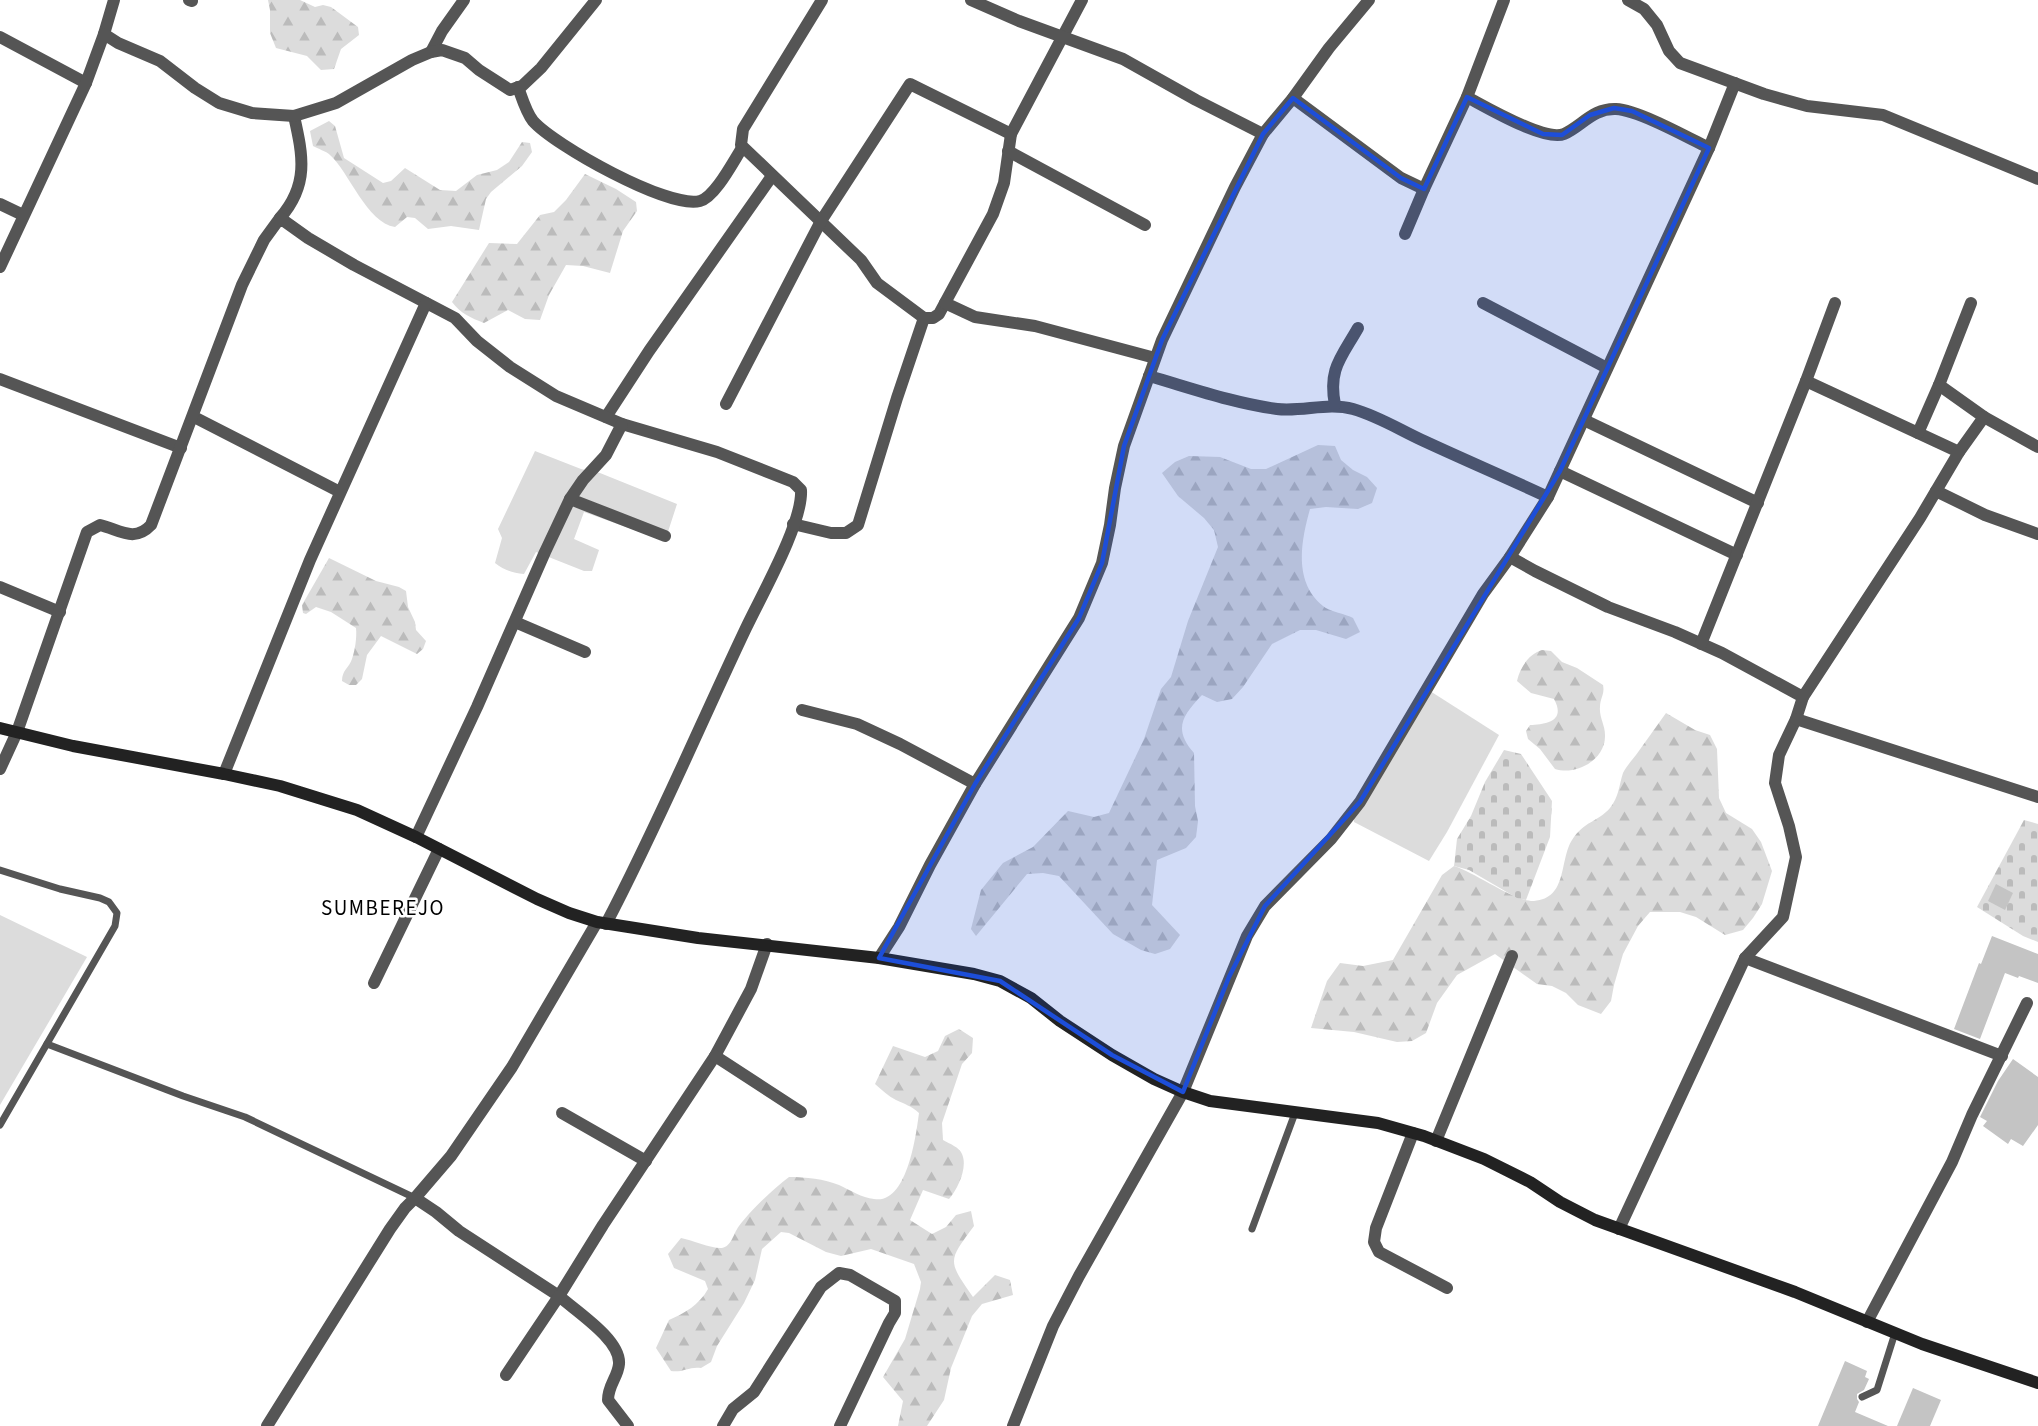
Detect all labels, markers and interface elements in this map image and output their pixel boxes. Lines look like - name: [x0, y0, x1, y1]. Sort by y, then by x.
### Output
- district label: SUMBEREJO: [321, 893, 445, 923]

